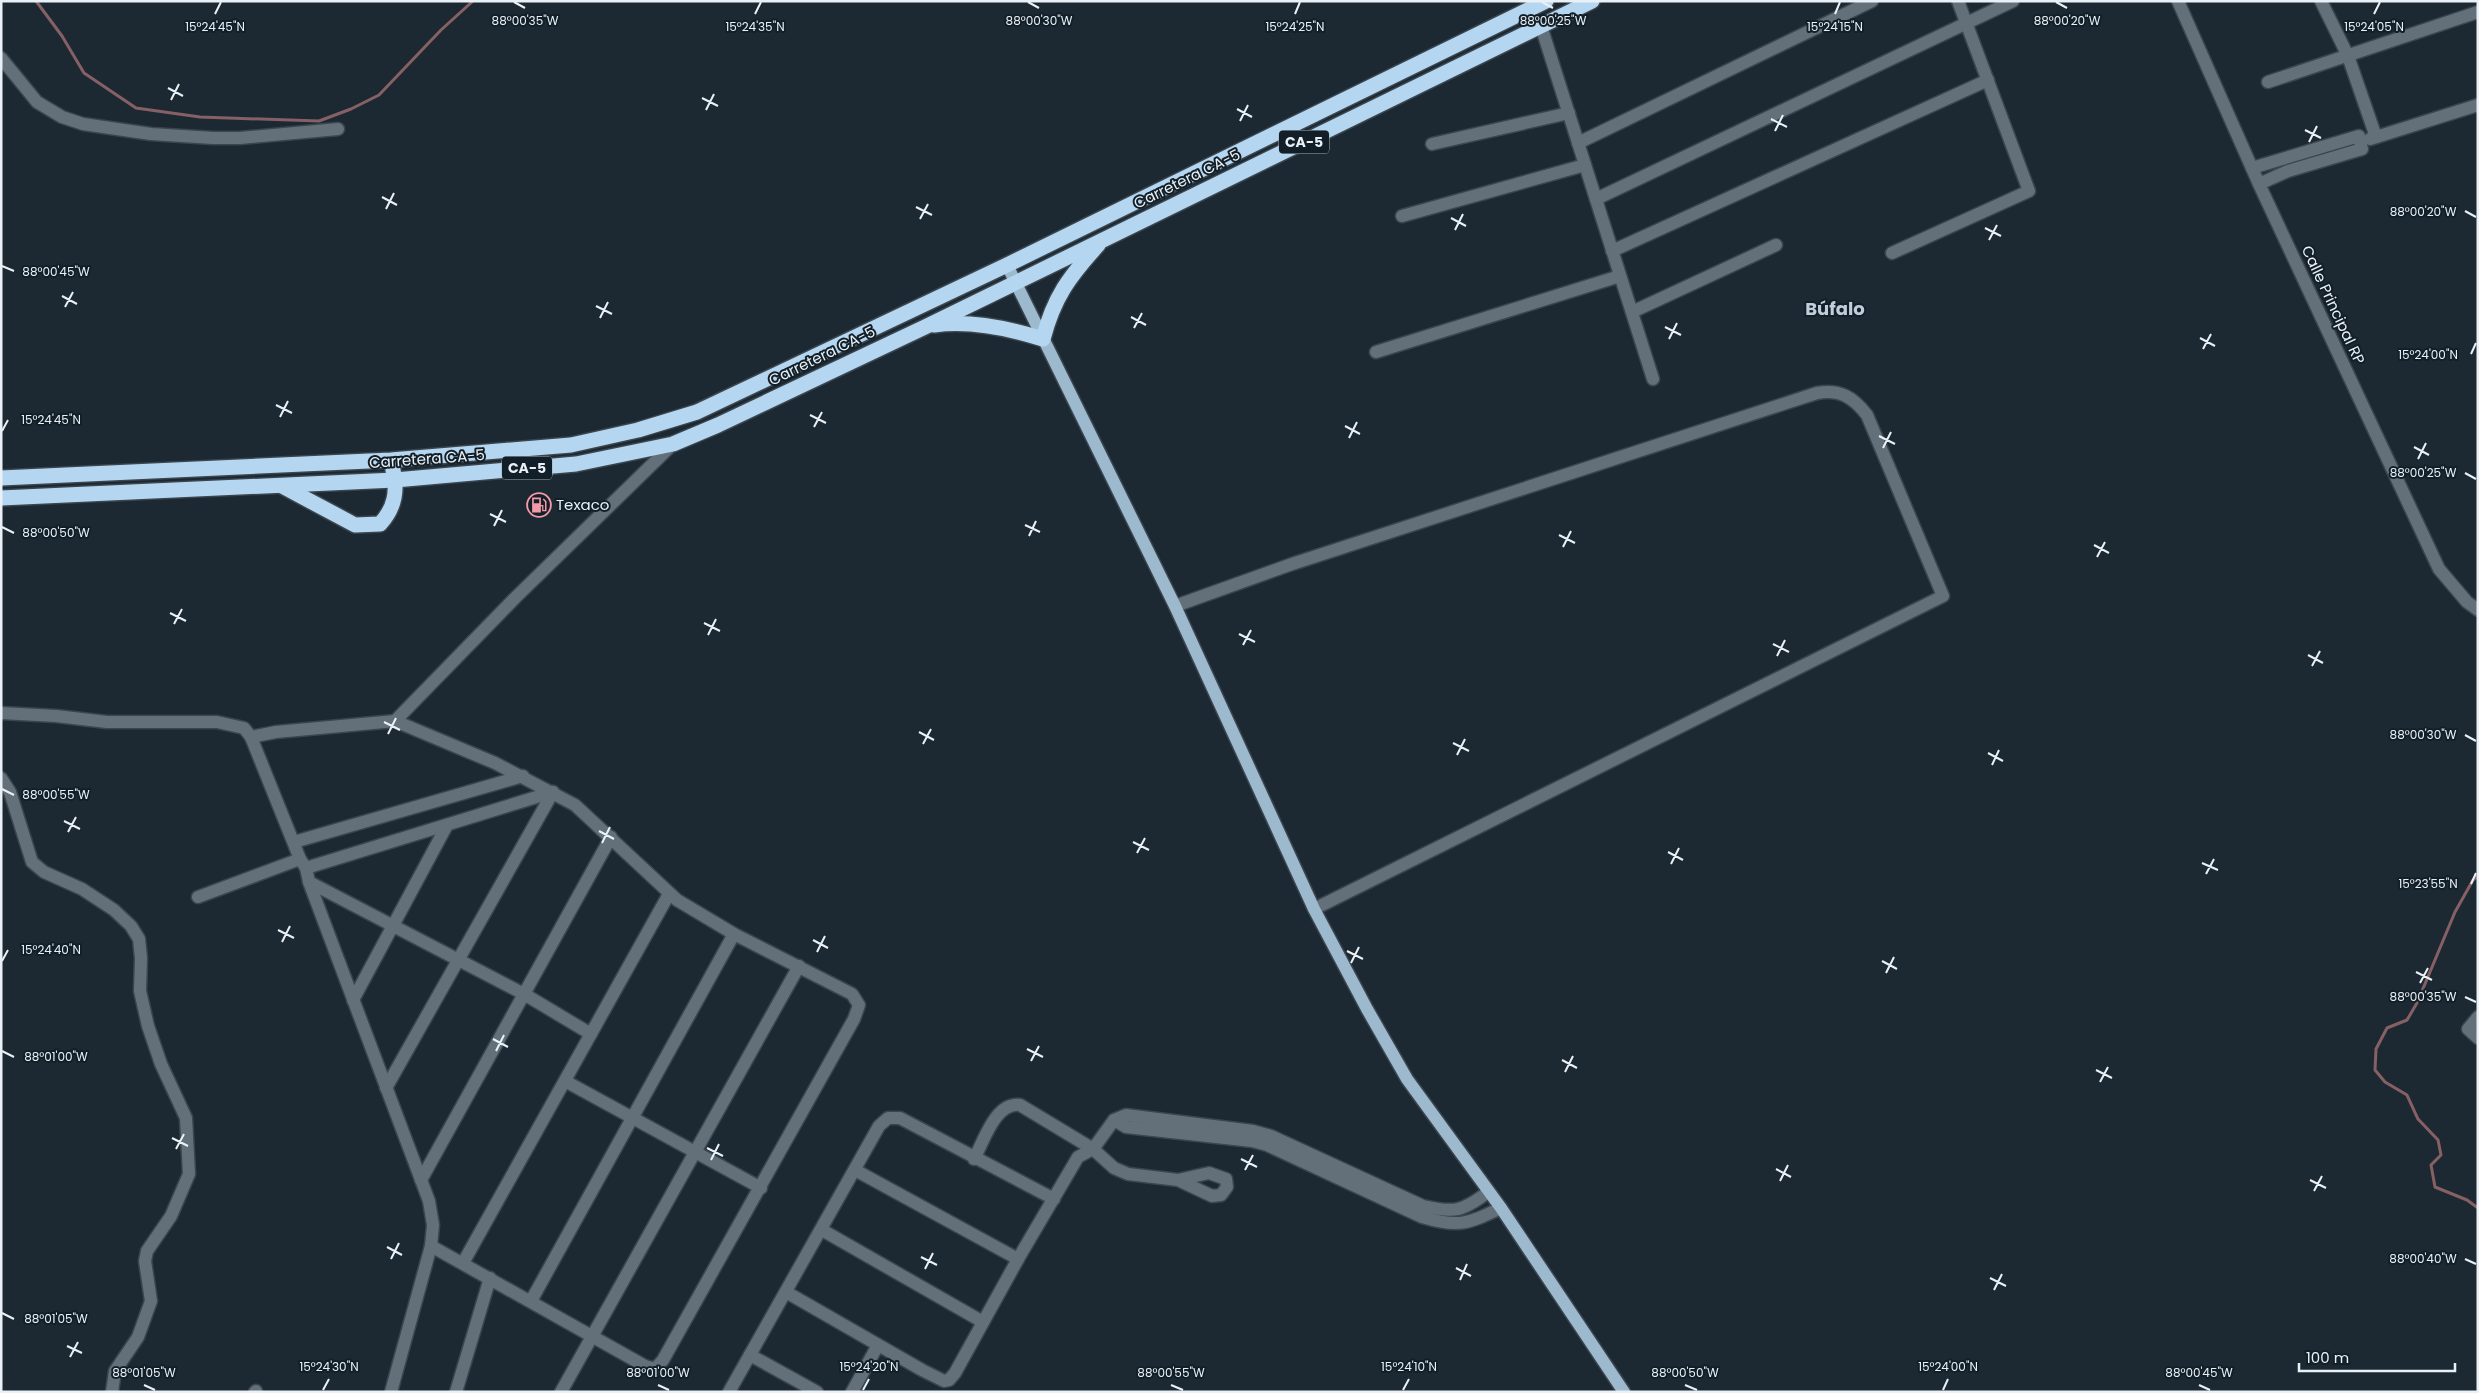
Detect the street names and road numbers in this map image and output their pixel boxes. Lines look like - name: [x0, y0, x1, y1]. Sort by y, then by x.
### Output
- road number: CA-5: [1279, 130, 1329, 154]
- street label: Carretera CA-5: [1130, 144, 1244, 213]
- street label: Calle Principal RP: [2297, 242, 2370, 368]
- street label: Carretera CA-5: [765, 321, 879, 390]
- street label: Carretera CA-5: [368, 444, 486, 473]
- road number: CA-5: [502, 456, 552, 479]

